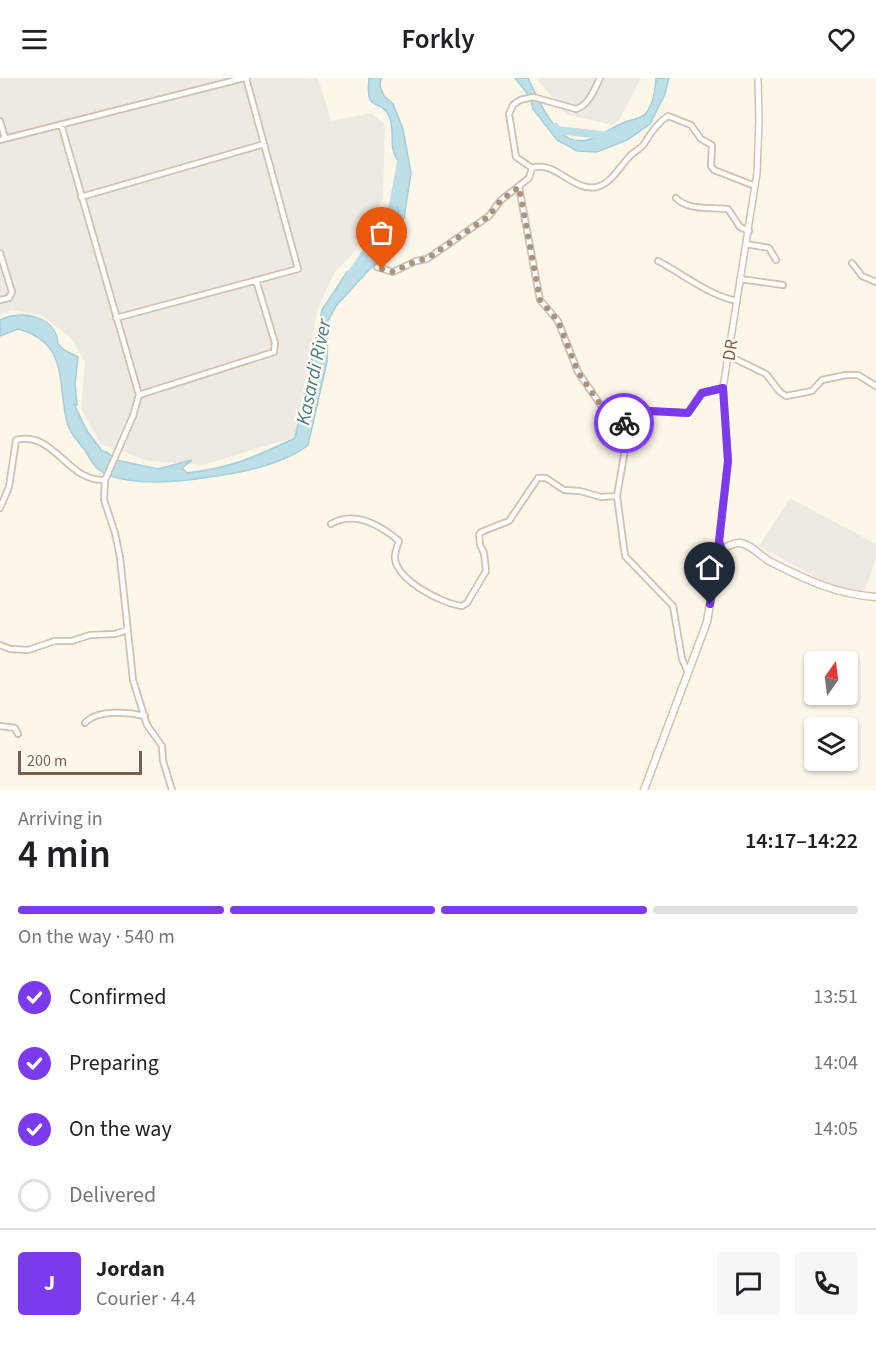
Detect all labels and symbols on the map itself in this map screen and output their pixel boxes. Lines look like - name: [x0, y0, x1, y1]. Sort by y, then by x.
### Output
- pin: [356, 207, 407, 269]
- water label: Kasardi River: [289, 316, 339, 428]
- street label: DR: [716, 338, 745, 363]
- courier: [594, 393, 654, 453]
- pin: [684, 542, 735, 604]
- north arrow: [804, 651, 858, 705]
- scale bar: [18, 748, 142, 776]

